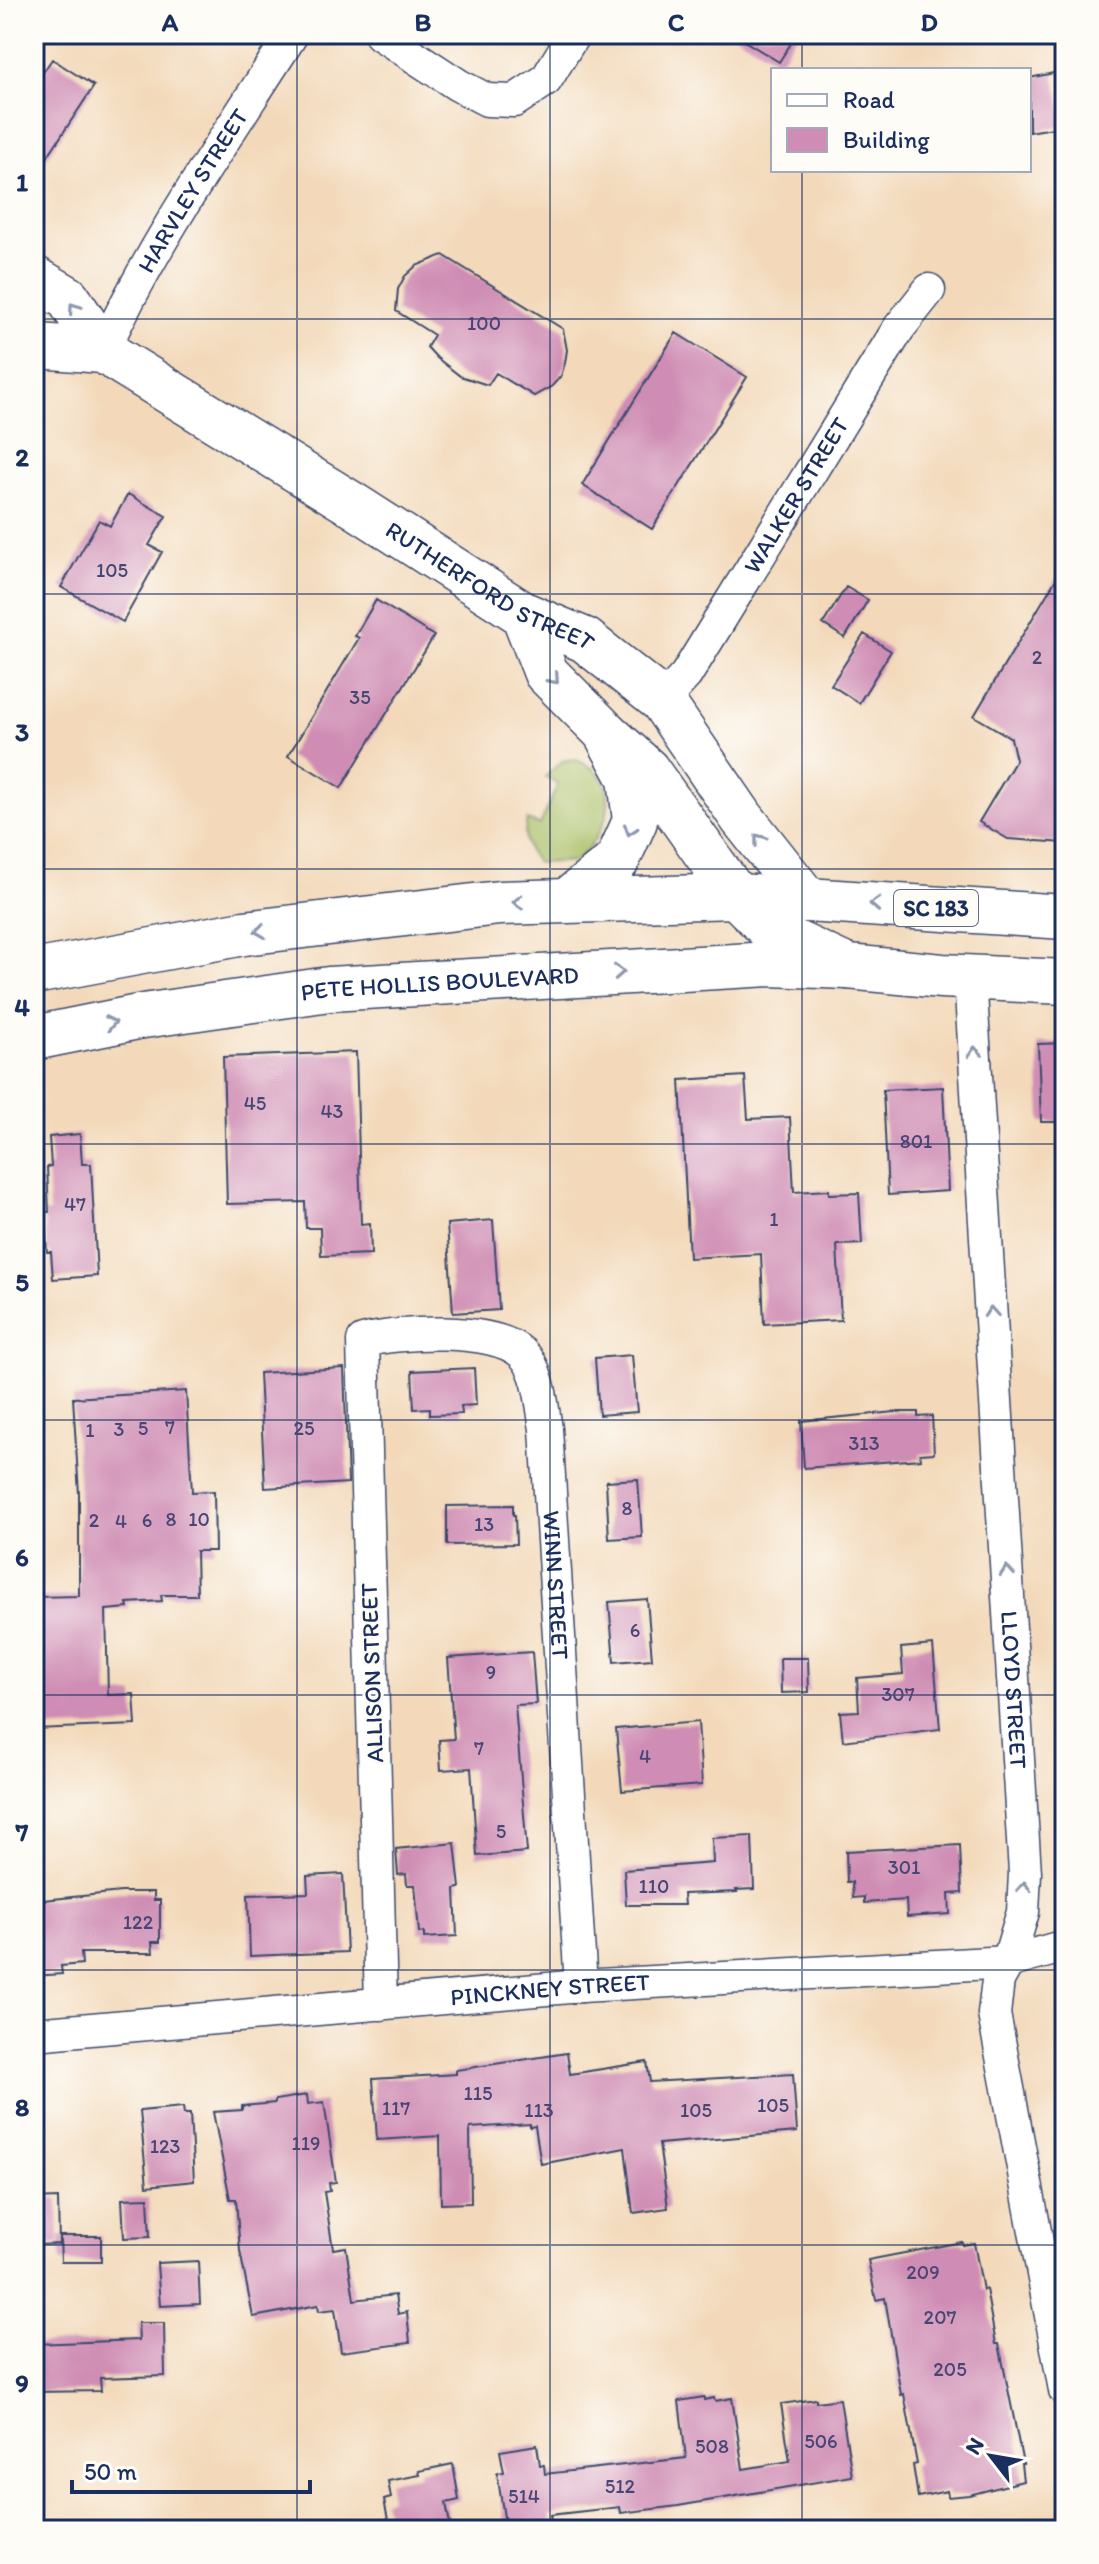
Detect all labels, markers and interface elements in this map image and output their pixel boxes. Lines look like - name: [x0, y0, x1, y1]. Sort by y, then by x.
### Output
- text: A: [161, 6, 179, 38]
- text: B: [415, 6, 432, 38]
- text: C: [668, 6, 685, 38]
- text: D: [920, 6, 938, 38]
- legend: [771, 68, 1031, 172]
- text: Road: [843, 85, 895, 114]
- street label: HARVLEY STREET: [131, 102, 254, 278]
- text: Building: [843, 125, 930, 154]
- text: 1: [16, 166, 28, 198]
- one-way arrow: [69, 303, 84, 317]
- house number: 100: [467, 311, 501, 335]
- street label: WALKER STREET: [737, 411, 855, 579]
- text: 2: [15, 441, 29, 473]
- street label: RUTHERFORD STREET: [380, 515, 601, 656]
- house number: 105: [96, 558, 128, 582]
- house number: 2: [1032, 645, 1043, 669]
- one-way arrow: [544, 670, 559, 685]
- house number: 35: [349, 685, 371, 709]
- text: 3: [15, 716, 29, 748]
- one-way arrow: [624, 822, 640, 836]
- one-way arrow: [754, 833, 768, 848]
- road number: SC 183: [894, 890, 978, 926]
- one-way arrow: [511, 893, 524, 911]
- one-way arrow: [868, 896, 881, 913]
- one-way arrow: [253, 922, 266, 939]
- street label: PETE HOLLIS BOULEVARD: [299, 960, 580, 1007]
- one-way arrow: [613, 964, 626, 981]
- text: 4: [14, 991, 30, 1023]
- one-way arrow: [104, 1015, 117, 1032]
- one-way arrow: [966, 1045, 983, 1058]
- house number: 45: [244, 1091, 266, 1115]
- house number: 43: [321, 1099, 344, 1123]
- house number: 801: [900, 1129, 932, 1153]
- house number: 47: [64, 1192, 86, 1216]
- house number: 1: [769, 1207, 779, 1231]
- text: 5: [15, 1266, 29, 1298]
- one-way arrow: [982, 1305, 999, 1318]
- house number: 7: [165, 1415, 175, 1439]
- house number: 5: [138, 1416, 148, 1440]
- house number: 25: [293, 1416, 315, 1440]
- house number: 3: [114, 1417, 125, 1441]
- house number: 1: [85, 1418, 95, 1442]
- house number: 313: [848, 1431, 880, 1455]
- house number: 8: [622, 1496, 633, 1520]
- house number: 8: [166, 1507, 177, 1531]
- house number: 10: [188, 1507, 210, 1531]
- house number: 2: [89, 1508, 100, 1532]
- house number: 6: [142, 1508, 152, 1532]
- house number: 4: [115, 1509, 127, 1533]
- street label: WINN STREET: [537, 1510, 575, 1661]
- house number: 13: [474, 1512, 494, 1536]
- text: 6: [15, 1541, 29, 1573]
- one-way arrow: [998, 1564, 1015, 1577]
- street label: ALLISON STREET: [354, 1582, 389, 1763]
- street label: LLOYD STREET: [995, 1610, 1034, 1770]
- house number: 6: [630, 1618, 640, 1642]
- house number: 9: [486, 1660, 496, 1684]
- house number: 307: [881, 1682, 915, 1706]
- house number: 7: [474, 1736, 484, 1760]
- house number: 4: [639, 1744, 651, 1768]
- text: 7: [15, 1816, 29, 1848]
- house number: 5: [496, 1819, 506, 1843]
- house number: 301: [888, 1855, 920, 1879]
- house number: 110: [639, 1874, 669, 1898]
- one-way arrow: [1016, 1880, 1033, 1893]
- house number: 122: [123, 1910, 154, 1934]
- street label: PINCKNEY STREET: [449, 1967, 651, 2011]
- house number: 115: [463, 2081, 493, 2105]
- text: 8: [15, 2091, 29, 2123]
- house number: 105: [757, 2093, 789, 2117]
- house number: 117: [382, 2096, 410, 2120]
- house number: 113: [524, 2098, 554, 2122]
- house number: 105: [680, 2098, 712, 2122]
- house number: 119: [291, 2131, 321, 2155]
- house number: 123: [150, 2134, 180, 2158]
- house number: 209: [906, 2260, 940, 2284]
- house number: 207: [924, 2305, 956, 2329]
- house number: 205: [933, 2357, 967, 2381]
- text: 9: [15, 2367, 29, 2399]
- north arrow: [951, 2416, 1031, 2496]
- house number: 506: [804, 2429, 838, 2453]
- text: N: [959, 2433, 990, 2459]
- house number: 508: [695, 2434, 729, 2458]
- scale bar: [72, 2444, 310, 2494]
- text: 50 m: [84, 2457, 137, 2486]
- house number: 512: [605, 2474, 636, 2498]
- house number: 514: [508, 2484, 540, 2508]

